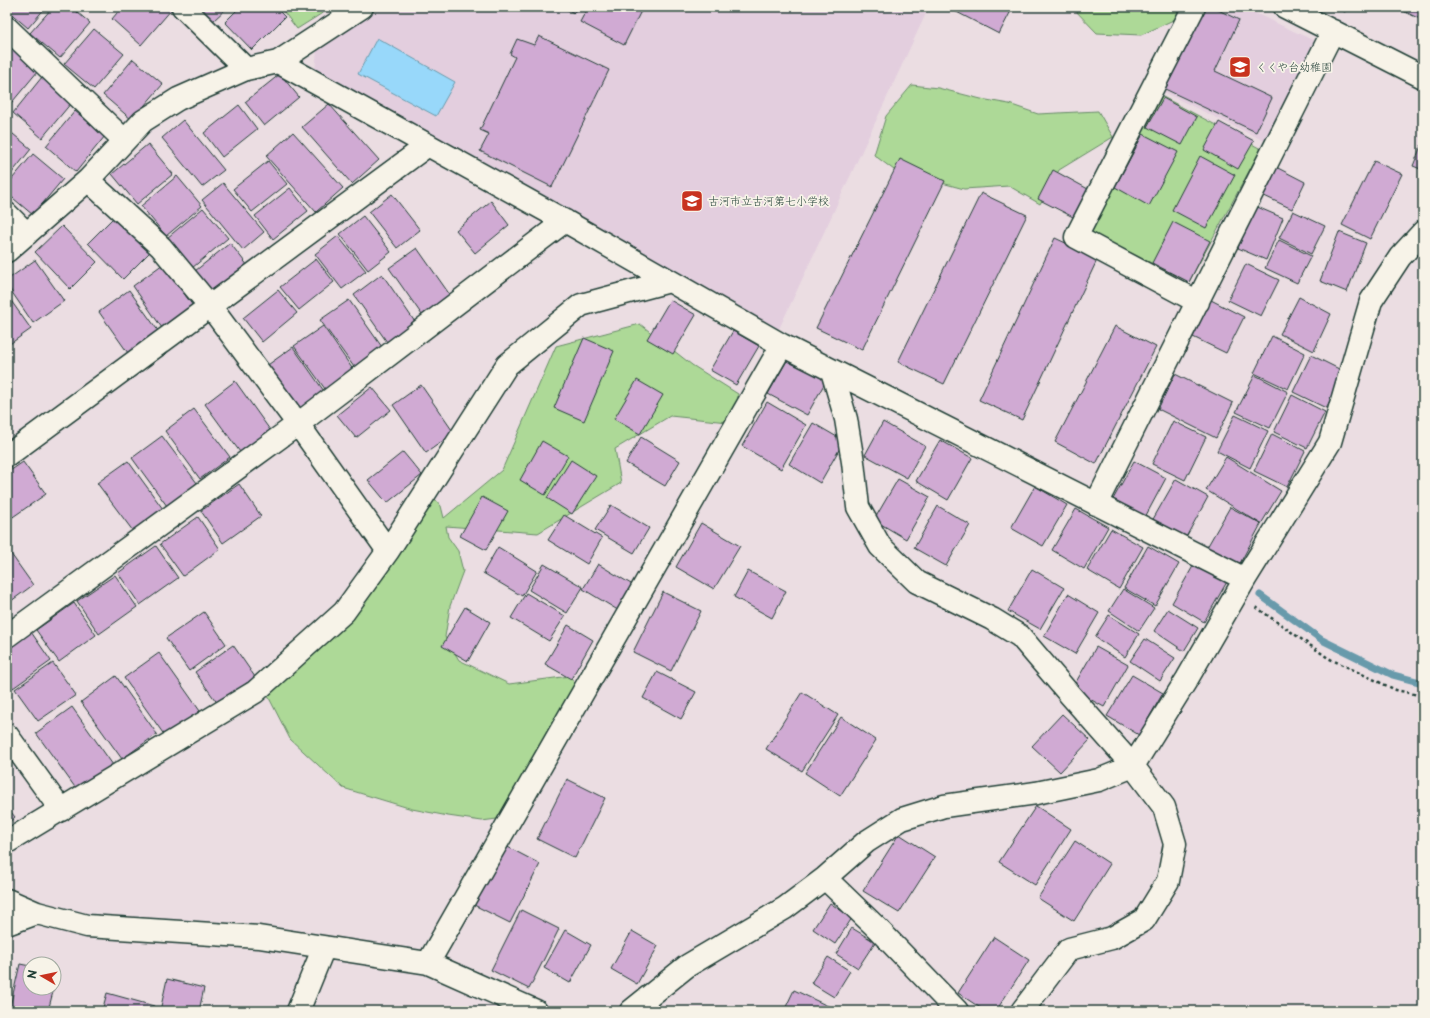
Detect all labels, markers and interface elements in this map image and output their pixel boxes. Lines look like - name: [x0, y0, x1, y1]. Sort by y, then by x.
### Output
- school or university icon: くくや台幼稚園: [1227, 54, 1253, 80]
- place label: くくや台幼稚園: [1256, 58, 1332, 75]
- school or university icon: 古河市立古河第七小学校: [679, 188, 705, 214]
- place label: 古河市立古河第七小学校: [708, 192, 829, 209]
- north arrow: [22, 956, 62, 996]
- text: N: [23, 968, 41, 980]

